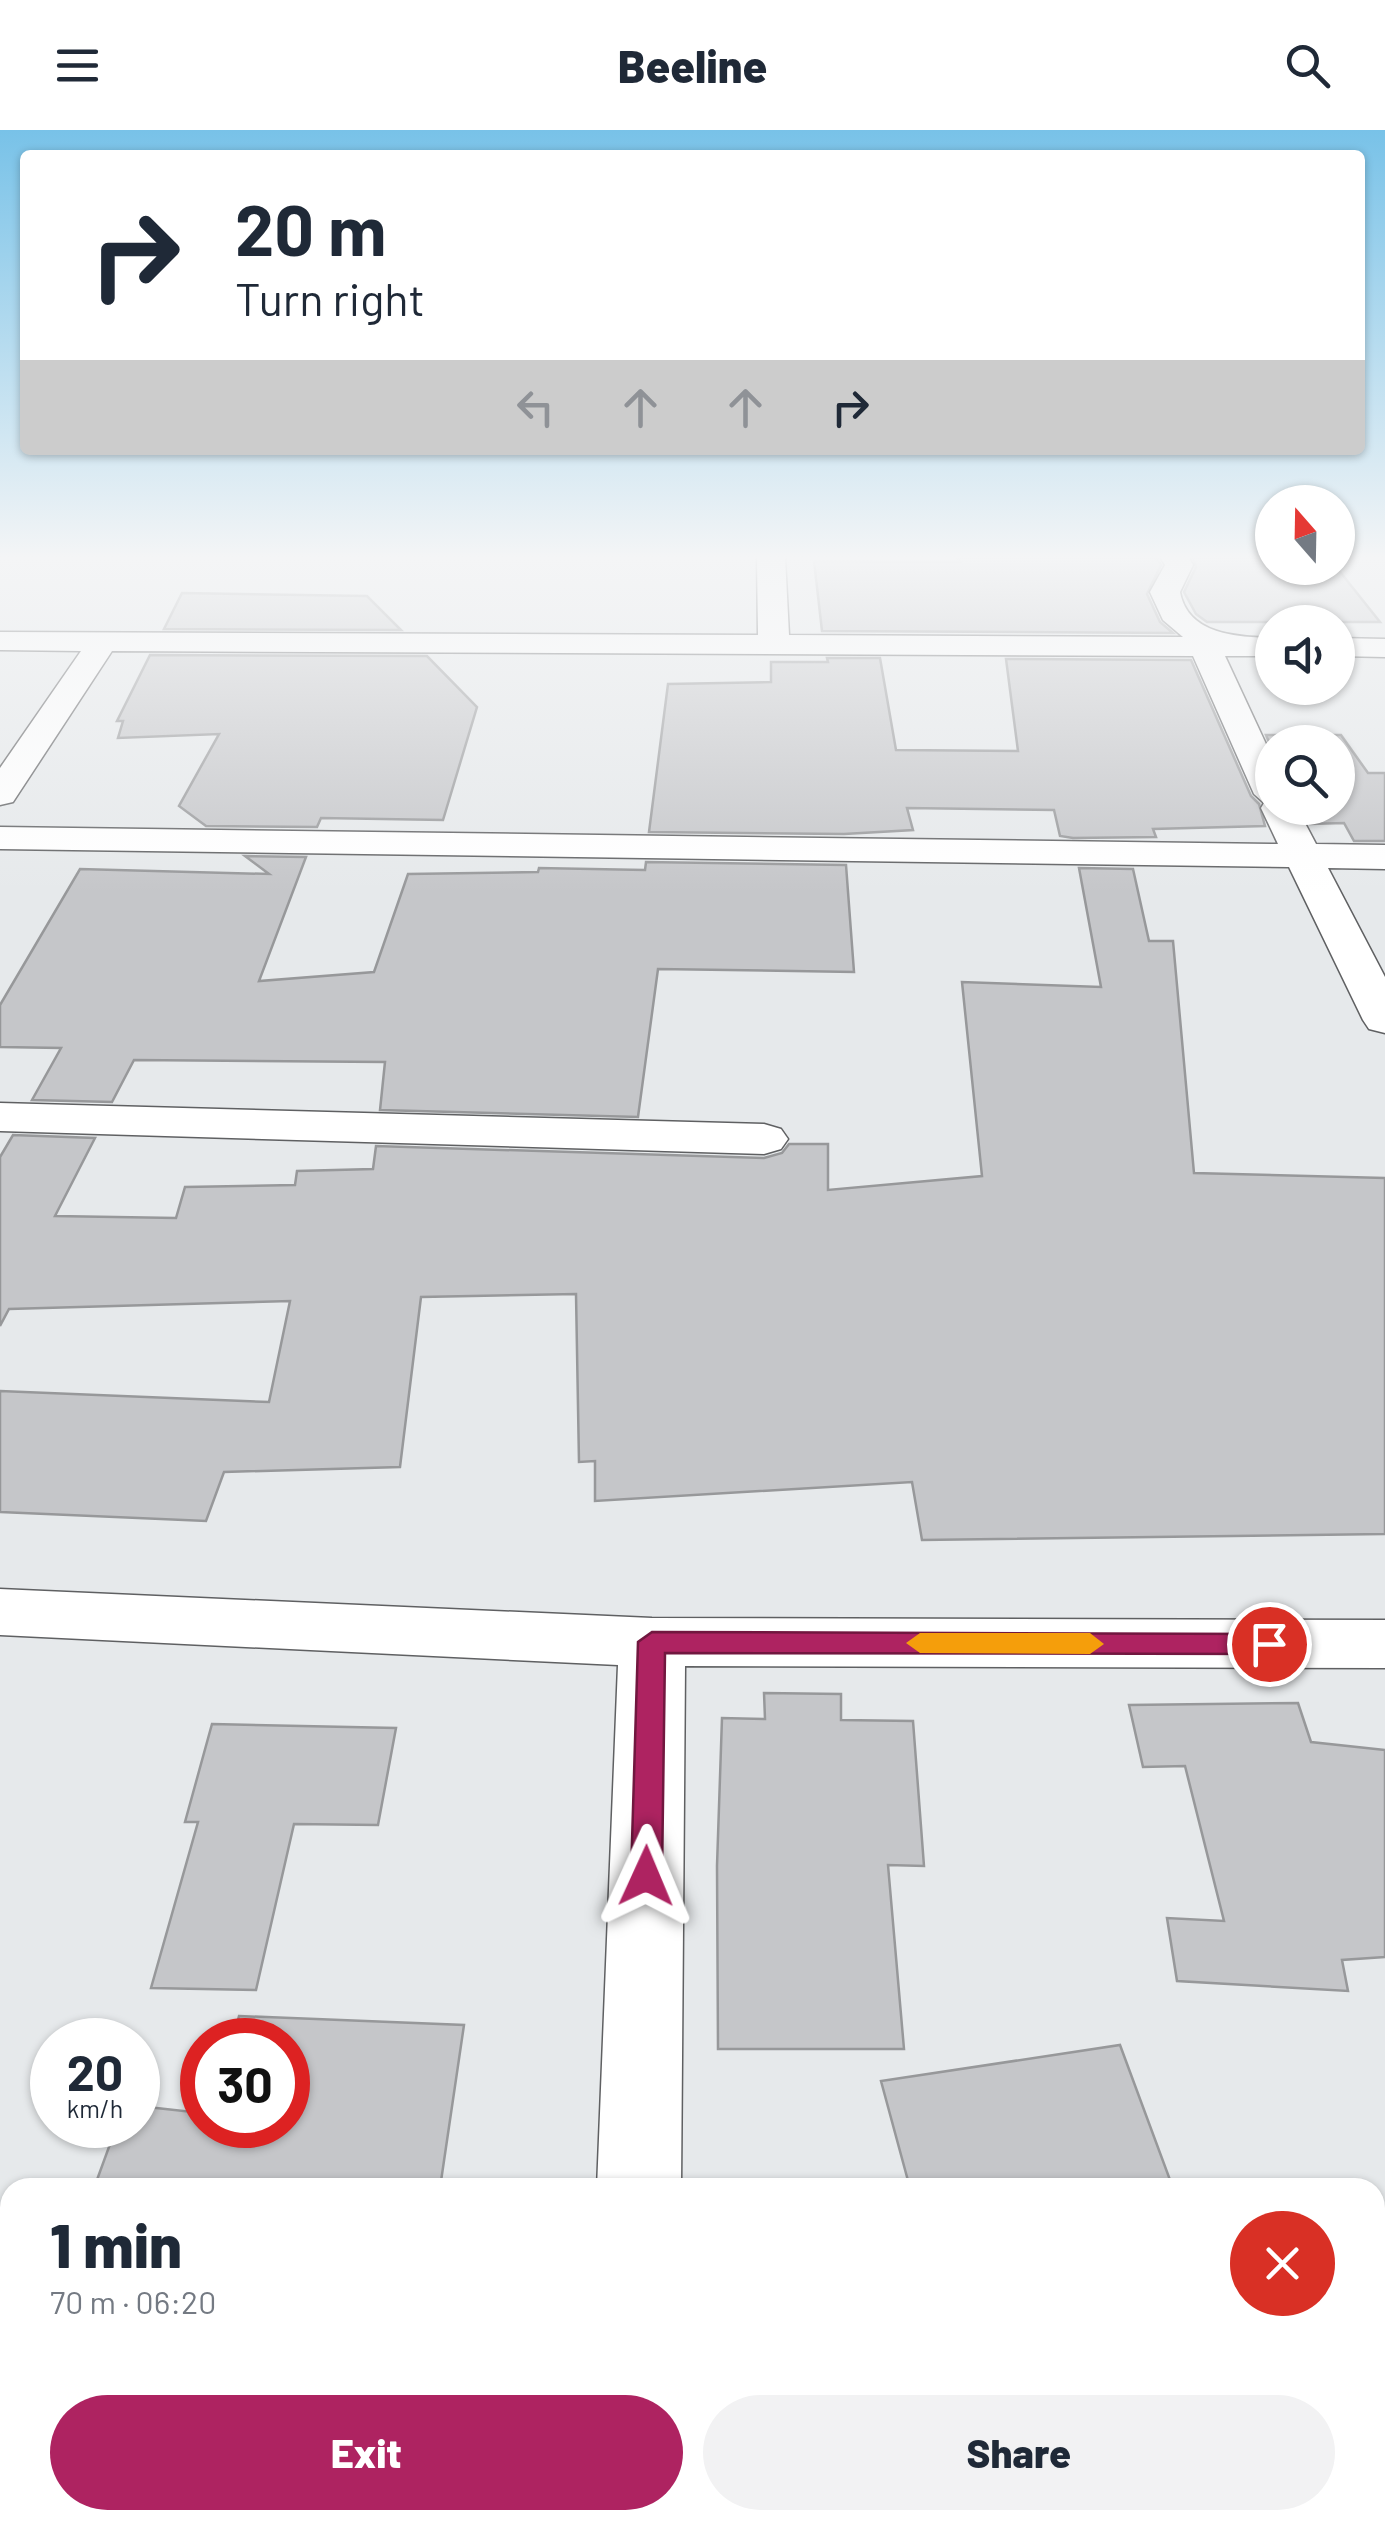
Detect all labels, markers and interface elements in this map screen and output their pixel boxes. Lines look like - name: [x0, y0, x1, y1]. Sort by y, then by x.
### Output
- icon: menu: [50, 38, 105, 93]
- text: Beeline: [618, 38, 767, 92]
- icon: search: [1280, 38, 1335, 93]
- text: 20 m: [235, 186, 387, 270]
- icon: right: [70, 190, 200, 320]
- text: Turn right: [235, 271, 425, 325]
- icon: left: [508, 380, 563, 435]
- icon: ahead: [613, 380, 668, 435]
- icon: ahead: [718, 380, 773, 435]
- icon: right: [823, 380, 878, 435]
- north arrow: [1255, 485, 1355, 585]
- map controls: [1255, 485, 1355, 825]
- button: sound: [1255, 605, 1355, 705]
- button: search: [1255, 725, 1355, 825]
- pin: [1227, 1602, 1312, 1687]
- icon: arrive: [1242, 1617, 1297, 1672]
- position arrow: [594, 1824, 698, 1928]
- speed limit sign: 30: [180, 2018, 310, 2148]
- text: 20: [67, 2041, 123, 2101]
- text: km/h: [67, 2093, 123, 2123]
- text: 1 min: [50, 2208, 182, 2280]
- button: close: [1230, 2211, 1335, 2316]
- text: 70 m · 06:20: [50, 2282, 216, 2320]
- button: Exit: [50, 2395, 683, 2510]
- button: Share: [703, 2395, 1335, 2510]

